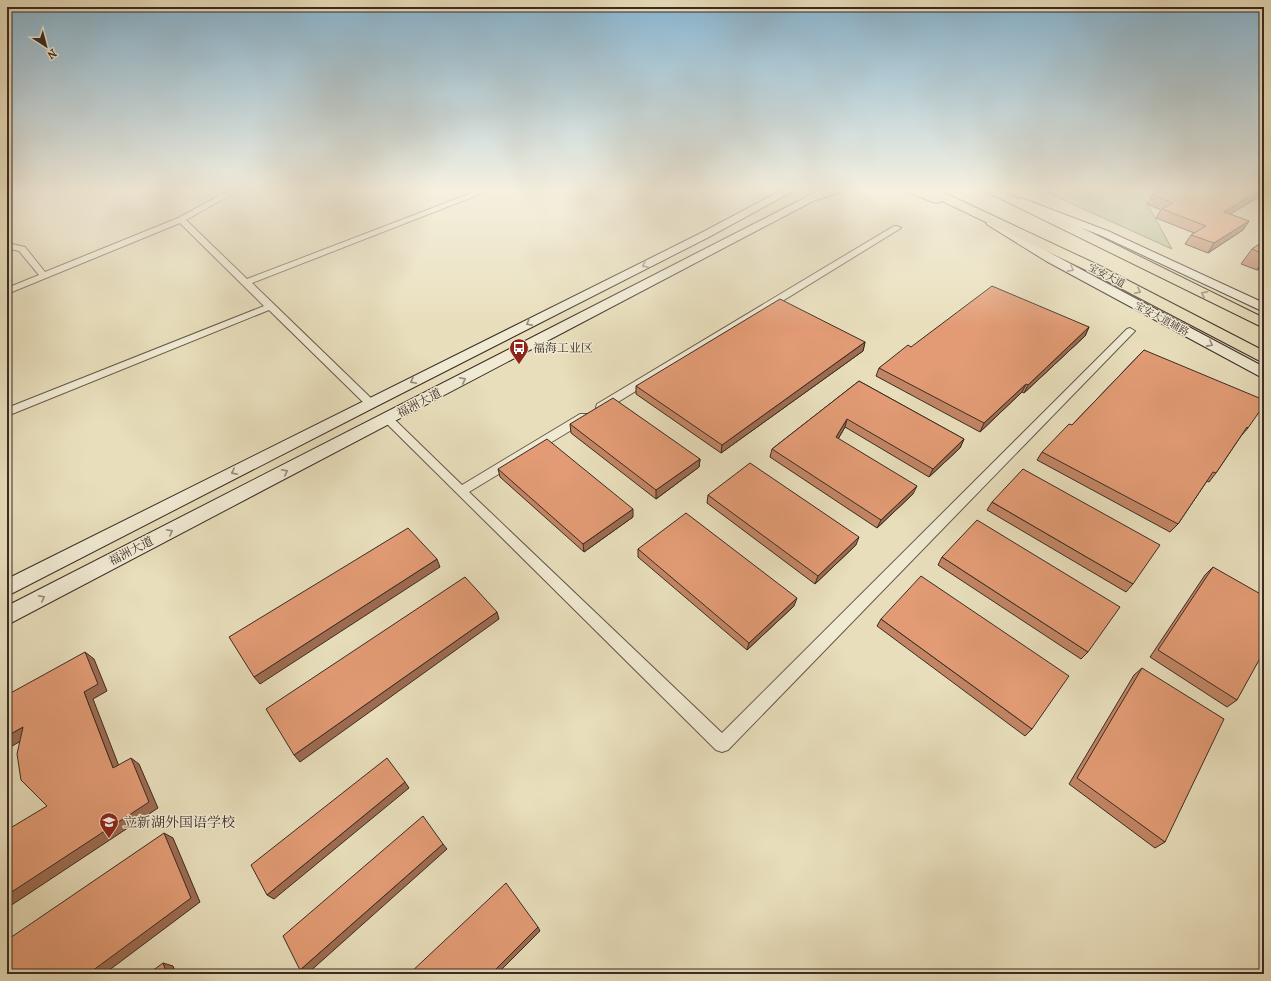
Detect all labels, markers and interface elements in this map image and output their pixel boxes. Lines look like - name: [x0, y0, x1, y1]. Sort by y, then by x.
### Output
- north arrow: [26, 26, 66, 66]
- text: N: [44, 46, 59, 62]
- one-way arrow: [642, 260, 649, 268]
- street label: 宝安大道: [1086, 261, 1127, 290]
- one-way arrow: [1066, 264, 1074, 271]
- one-way arrow: [1134, 286, 1141, 294]
- one-way arrow: [1201, 291, 1208, 299]
- street label: 宝安大道辅路: [1132, 300, 1191, 338]
- one-way arrow: [526, 318, 533, 326]
- bus stop icon: 福海工业区: [508, 337, 530, 365]
- one-way arrow: [1206, 339, 1213, 346]
- place label: 福海工业区: [533, 341, 593, 355]
- one-way arrow: [409, 376, 417, 384]
- one-way arrow: [458, 377, 466, 385]
- street label: 福洲大道: [394, 386, 444, 420]
- one-way arrow: [231, 467, 239, 475]
- one-way arrow: [281, 469, 288, 477]
- one-way arrow: [165, 529, 173, 536]
- street label: 福洲大道: [106, 534, 156, 568]
- one-way arrow: [37, 595, 45, 603]
- school or university icon: 立新湖外国语学校: [98, 811, 120, 839]
- place label: 立新湖外国语学校: [123, 814, 235, 831]

